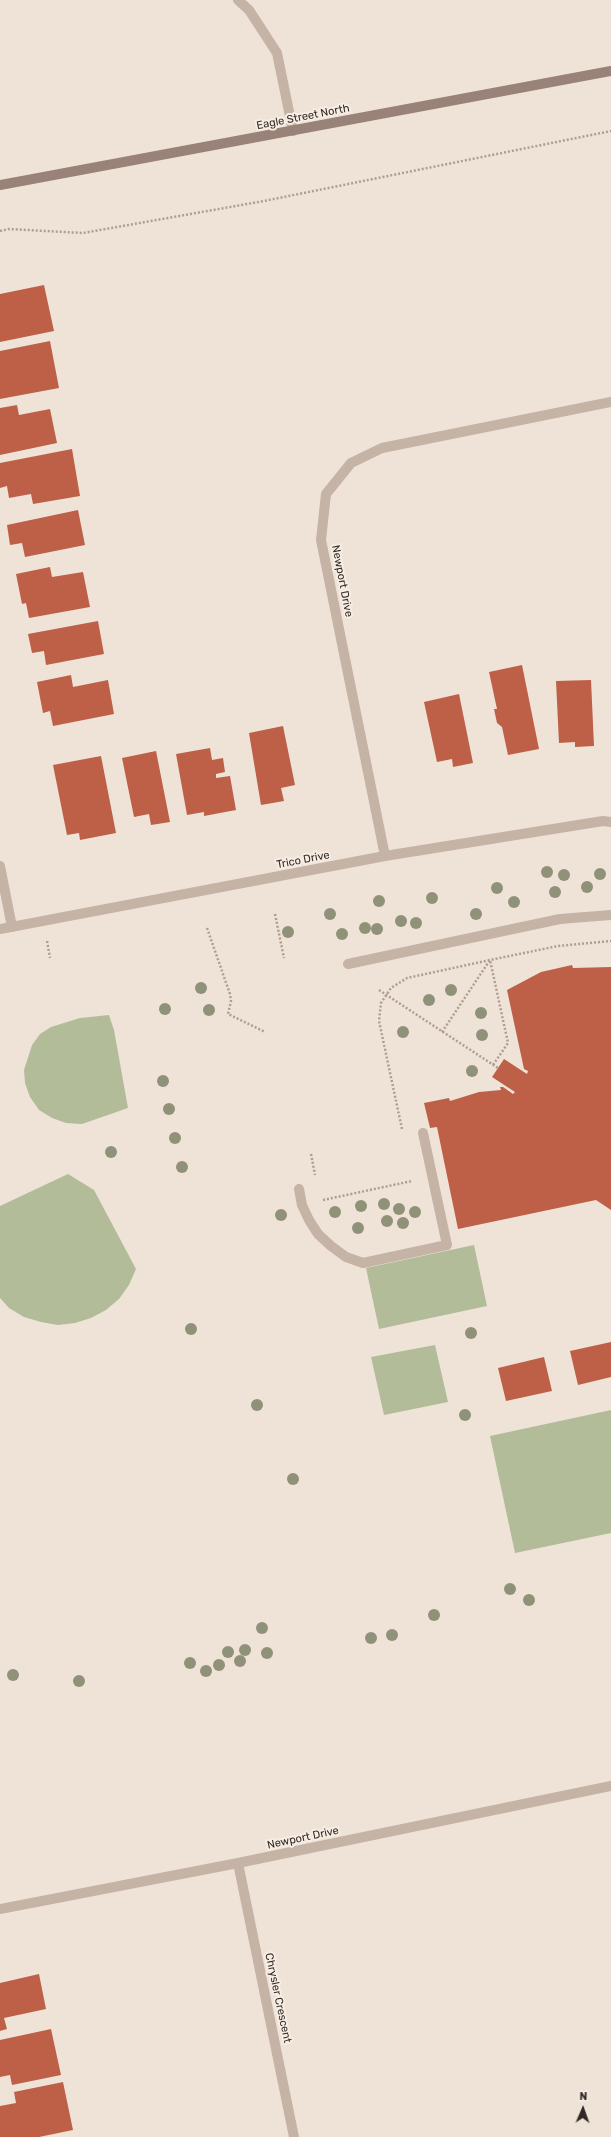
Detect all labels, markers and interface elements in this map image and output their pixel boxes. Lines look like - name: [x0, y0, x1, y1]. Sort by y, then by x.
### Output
- street label: Eagle Street North: [255, 102, 351, 132]
- street label: Newport Drive: [329, 544, 355, 618]
- street label: Trico Drive: [275, 848, 331, 872]
- street label: Newport Drive: [266, 1824, 340, 1852]
- street label: Chrysler Crescent: [262, 1952, 294, 2044]
- north arrow: [563, 2089, 603, 2129]
- text: N: [579, 2090, 588, 2103]

